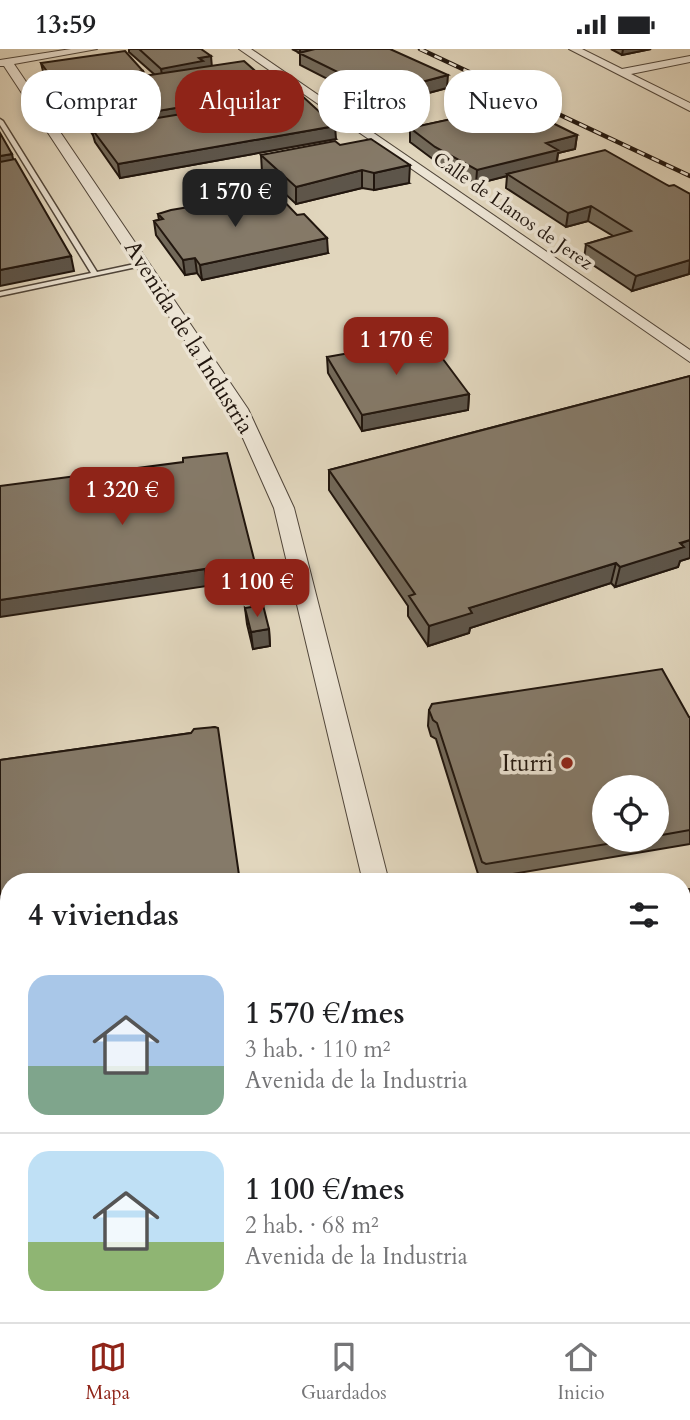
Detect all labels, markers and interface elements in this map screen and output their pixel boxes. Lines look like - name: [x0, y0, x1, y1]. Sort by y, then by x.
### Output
- text: 13:59: [35, 7, 96, 42]
- chip: Comprar: [21, 70, 161, 133]
- chip: Alquilar: [175, 70, 304, 133]
- chip: Filtros: [318, 70, 430, 133]
- chip: Nuevo: [444, 70, 562, 133]
- street label: Calle de Llanos de Jerez: [428, 146, 599, 276]
- pin: 1 570 €: [170, 169, 300, 229]
- text: 1 570 €: [198, 176, 272, 207]
- street label: Avenida de la Industria: [117, 234, 261, 440]
- pin: 1 170 €: [331, 317, 461, 377]
- text: 1 170 €: [359, 324, 433, 355]
- pin: 1 320 €: [57, 468, 187, 527]
- text: 1 320 €: [85, 474, 159, 505]
- pin: 1 100 €: [192, 559, 322, 619]
- text: 1 100 €: [220, 566, 294, 597]
- place label: Iturri: [502, 748, 553, 779]
- marker: Iturri: [559, 755, 575, 771]
- map controls: [592, 775, 669, 852]
- button: locate: [592, 775, 669, 852]
- text: 4 viviendas: [28, 895, 179, 936]
- icon: filters: [625, 896, 663, 934]
- text: 1 570 €/mes: [245, 993, 405, 1034]
- icon: home: [84, 1003, 168, 1087]
- text: 3 hab. · 110 m²: [245, 1034, 391, 1065]
- text: Avenida de la Industria: [245, 1065, 468, 1096]
- text: 1 100 €/mes: [245, 1169, 405, 1210]
- icon: home: [84, 1179, 168, 1263]
- text: 2 hab. · 68 m²: [245, 1210, 379, 1241]
- text: Avenida de la Industria: [245, 1241, 468, 1272]
- tab: Mapa: [85, 1338, 130, 1406]
- tab: Guardados: [301, 1338, 387, 1406]
- tab: Inicio: [558, 1338, 604, 1406]

